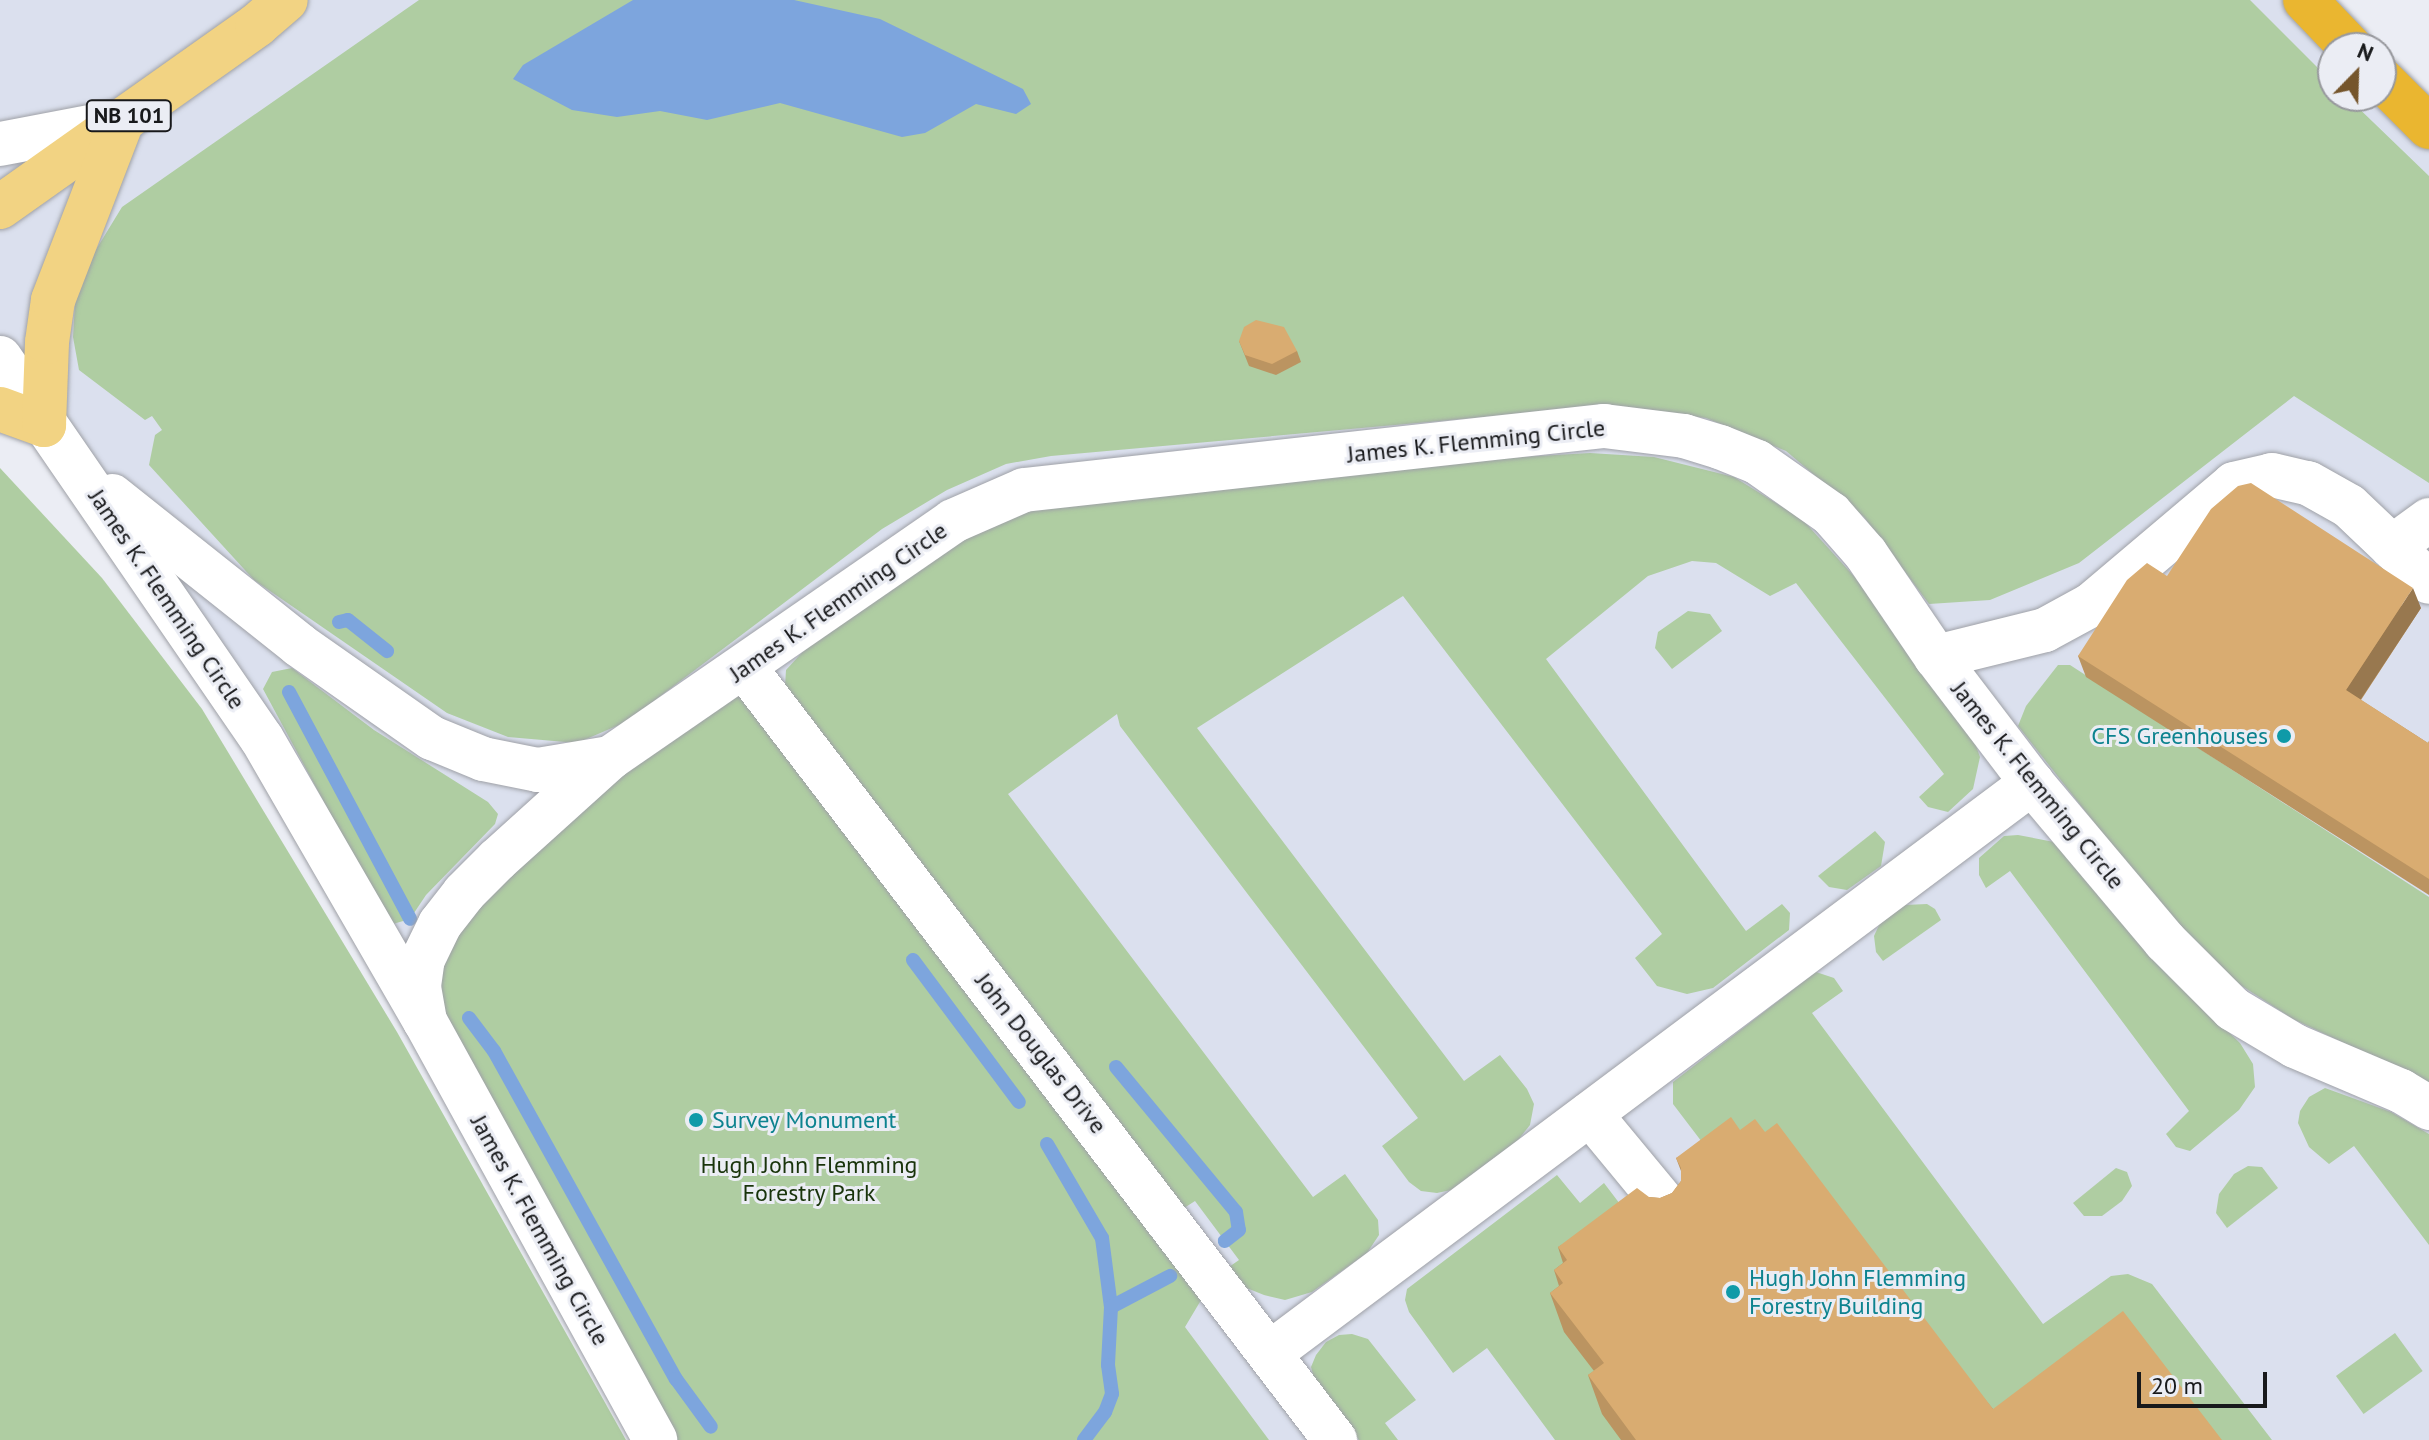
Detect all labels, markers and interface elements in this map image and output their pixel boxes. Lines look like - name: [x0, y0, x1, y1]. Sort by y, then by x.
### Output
- north arrow: [2317, 32, 2397, 112]
- text: N: [2353, 36, 2378, 67]
- road number: NB 101: [85, 98, 173, 134]
- street label: James K. Flemming Circle: [1345, 413, 1607, 469]
- street label: James K. Flemming Circle: [82, 483, 252, 715]
- street label: James K. Flemming Circle: [723, 515, 953, 689]
- street label: James K. Flemming Circle: [1945, 675, 2131, 895]
- place label: CFS Greenhouses: [2091, 722, 2268, 750]
- marker: CFS Greenhouses: [2275, 727, 2293, 745]
- street label: John Douglas Drive: [969, 967, 1113, 1139]
- place label: Survey Monument: [712, 1106, 897, 1134]
- street label: James K. Flemming Circle: [464, 1109, 616, 1351]
- marker: Survey Monument: [687, 1111, 705, 1129]
- park label: Hugh John Flemming Forestry Park: [700, 1151, 918, 1207]
- place label: Hugh John Flemming Forestry Building: [1749, 1264, 1966, 1320]
- marker: Hugh John Flemming Forestry Building: [1724, 1283, 1742, 1301]
- scale bar: [2141, 1356, 2271, 1406]
- text: 20 m: [2151, 1370, 2203, 1401]

